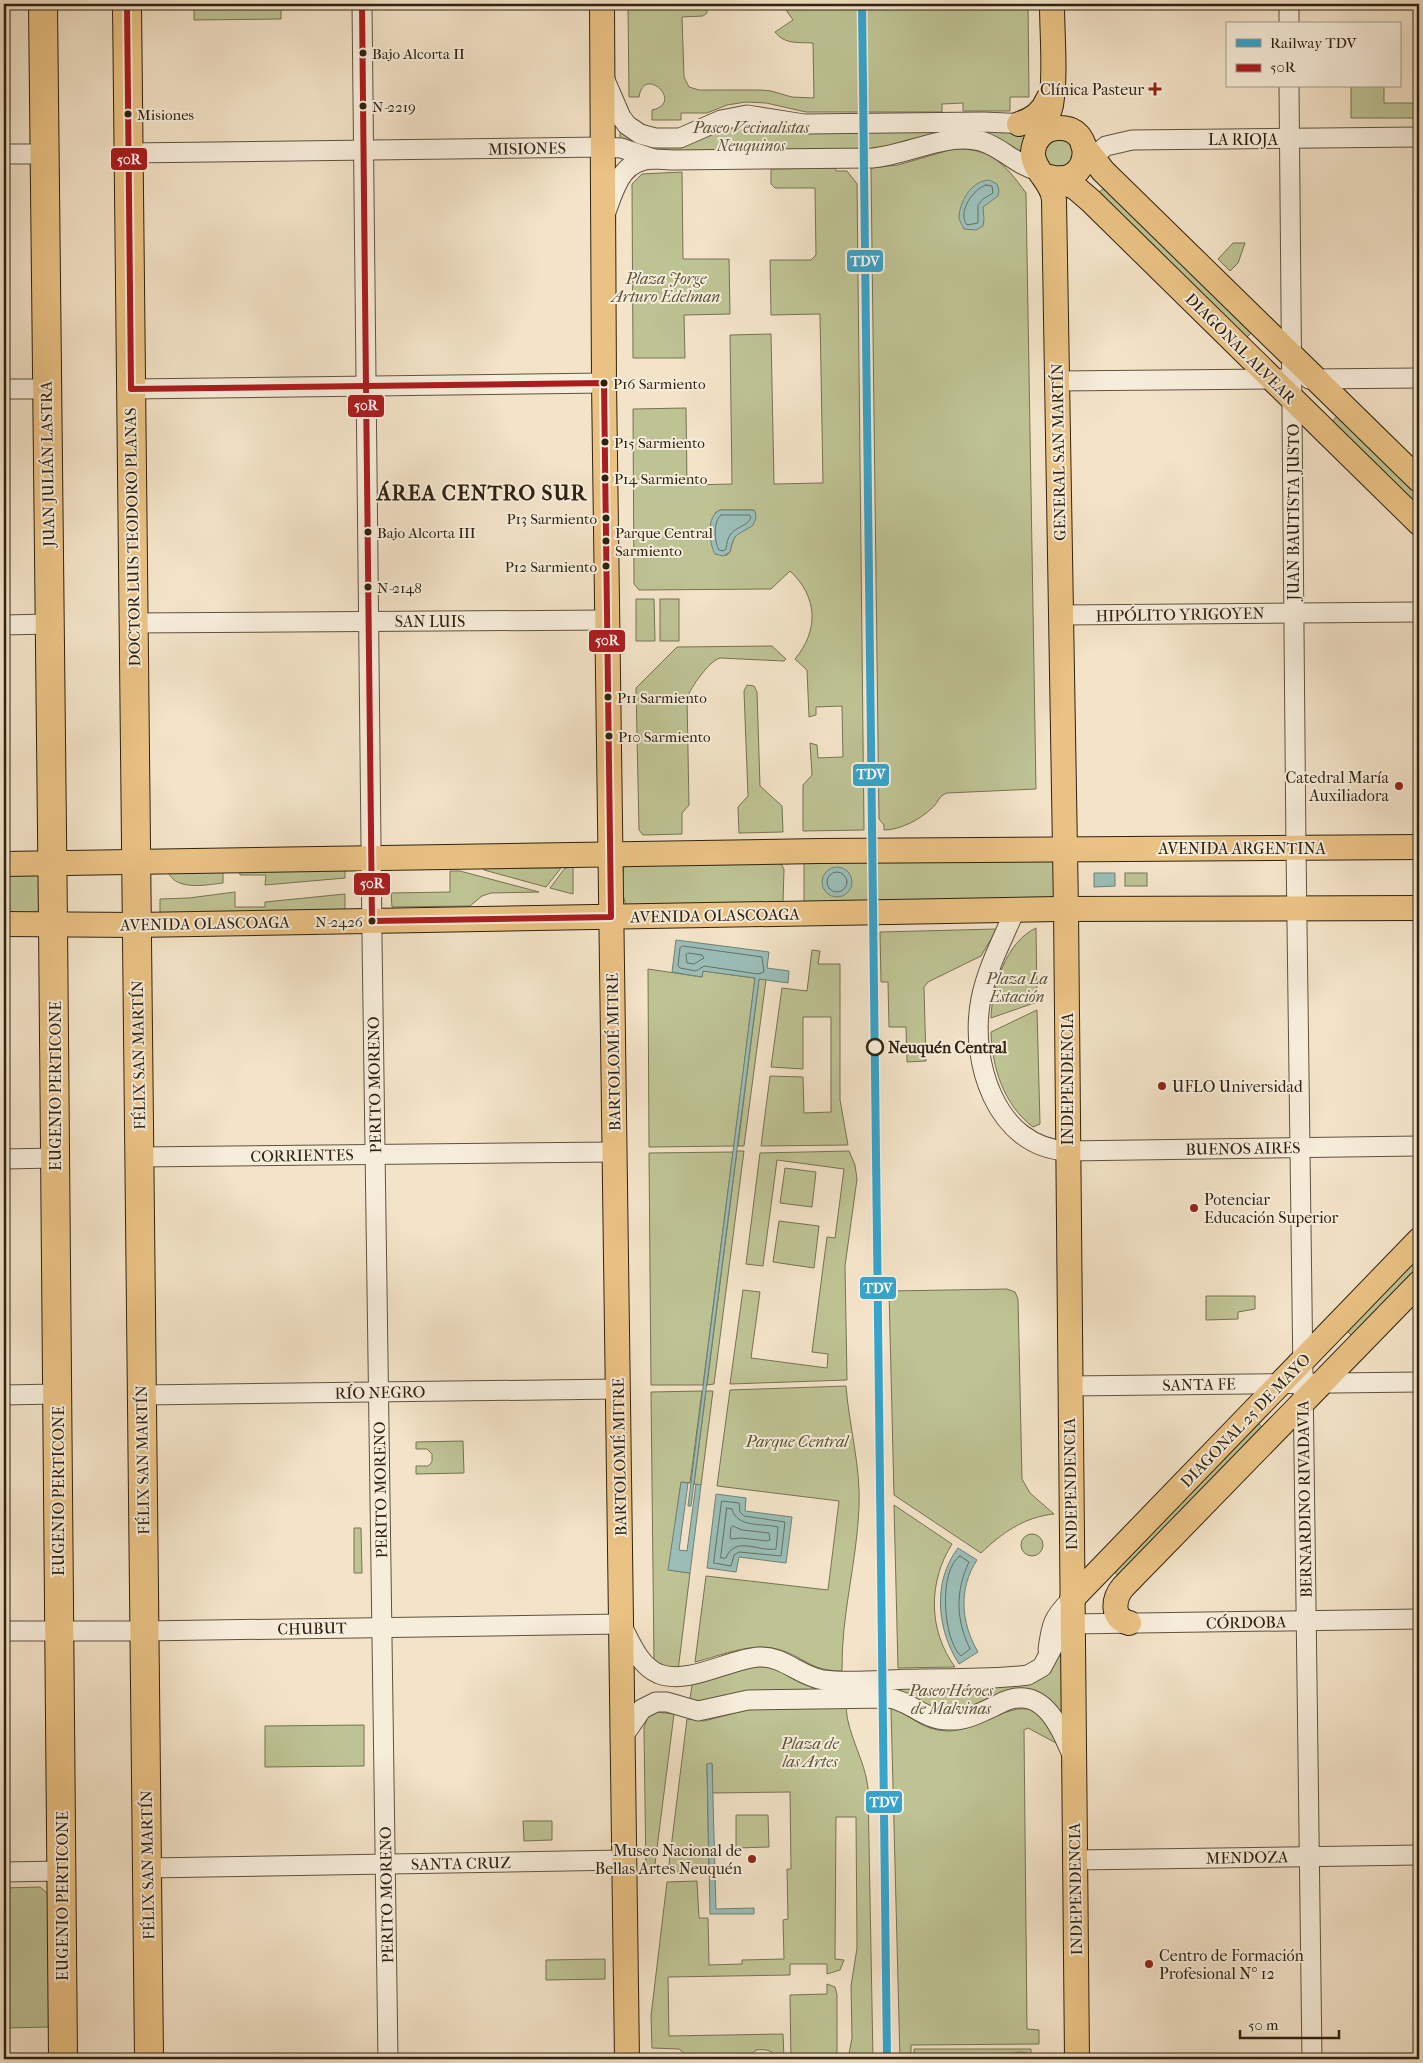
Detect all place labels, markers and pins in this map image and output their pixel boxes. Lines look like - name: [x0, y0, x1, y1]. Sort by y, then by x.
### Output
- place label: Bajo Alcorta II: [372, 45, 465, 63]
- marker: Bajo Alcorta II: [358, 48, 368, 58]
- place label: Clínica Pasteur: [1040, 80, 1144, 99]
- marker: Clínica Pasteur: [1148, 82, 1162, 96]
- place label: N-2219: [372, 98, 416, 116]
- marker: N-2219: [358, 101, 368, 111]
- place label: Misiones: [137, 106, 195, 124]
- marker: Misiones: [123, 109, 133, 119]
- place label: P16 Sarmiento: [613, 375, 706, 393]
- marker: P16 Sarmiento: [599, 378, 609, 388]
- place label: P15 Sarmiento: [614, 434, 705, 452]
- marker: P15 Sarmiento: [600, 437, 610, 447]
- place label: P14 Sarmiento: [614, 470, 708, 488]
- marker: P14 Sarmiento: [600, 473, 610, 483]
- place label: P13 Sarmiento: [506, 510, 597, 528]
- marker: P13 Sarmiento: [601, 513, 611, 523]
- place label: Bajo Alcorta III: [377, 524, 476, 542]
- place label: Parque Central Sarmiento: [615, 524, 713, 560]
- marker: Bajo Alcorta III: [363, 527, 373, 537]
- marker: Parque Central Sarmiento: [601, 536, 611, 546]
- place label: P12 Sarmiento: [505, 558, 597, 576]
- marker: P12 Sarmiento: [601, 561, 611, 571]
- place label: N-2148: [377, 579, 422, 597]
- marker: N-2148: [363, 582, 373, 592]
- place label: P11 Sarmiento: [617, 689, 707, 707]
- marker: P11 Sarmiento: [603, 692, 613, 702]
- place label: P10 Sarmiento: [618, 728, 711, 746]
- marker: P10 Sarmiento: [604, 731, 614, 741]
- place label: Catedral María Auxiliadora: [1285, 768, 1390, 805]
- marker: Catedral María Auxiliadora: [1393, 780, 1405, 792]
- place label: N-2426: [315, 913, 364, 931]
- marker: N-2426: [367, 916, 377, 926]
- marker: Neuquén Central: [866, 1038, 884, 1056]
- place label: Neuquén Central: [888, 1038, 1007, 1058]
- place label: UFLO Universidad: [1172, 1077, 1303, 1096]
- marker: UFLO Universidad: [1156, 1080, 1168, 1092]
- place label: Potenciar Educación Superior: [1204, 1190, 1339, 1227]
- marker: Potenciar Educación Superior: [1188, 1202, 1200, 1214]
- place label: Museo Nacional de Bellas Artes Neuquén: [595, 1841, 743, 1878]
- marker: Museo Nacional de Bellas Artes Neuquén: [746, 1853, 758, 1865]
- place label: Centro de Formación Profesional N° 12: [1159, 1946, 1305, 1983]
- marker: Centro de Formación Profesional N° 12: [1143, 1958, 1155, 1970]

